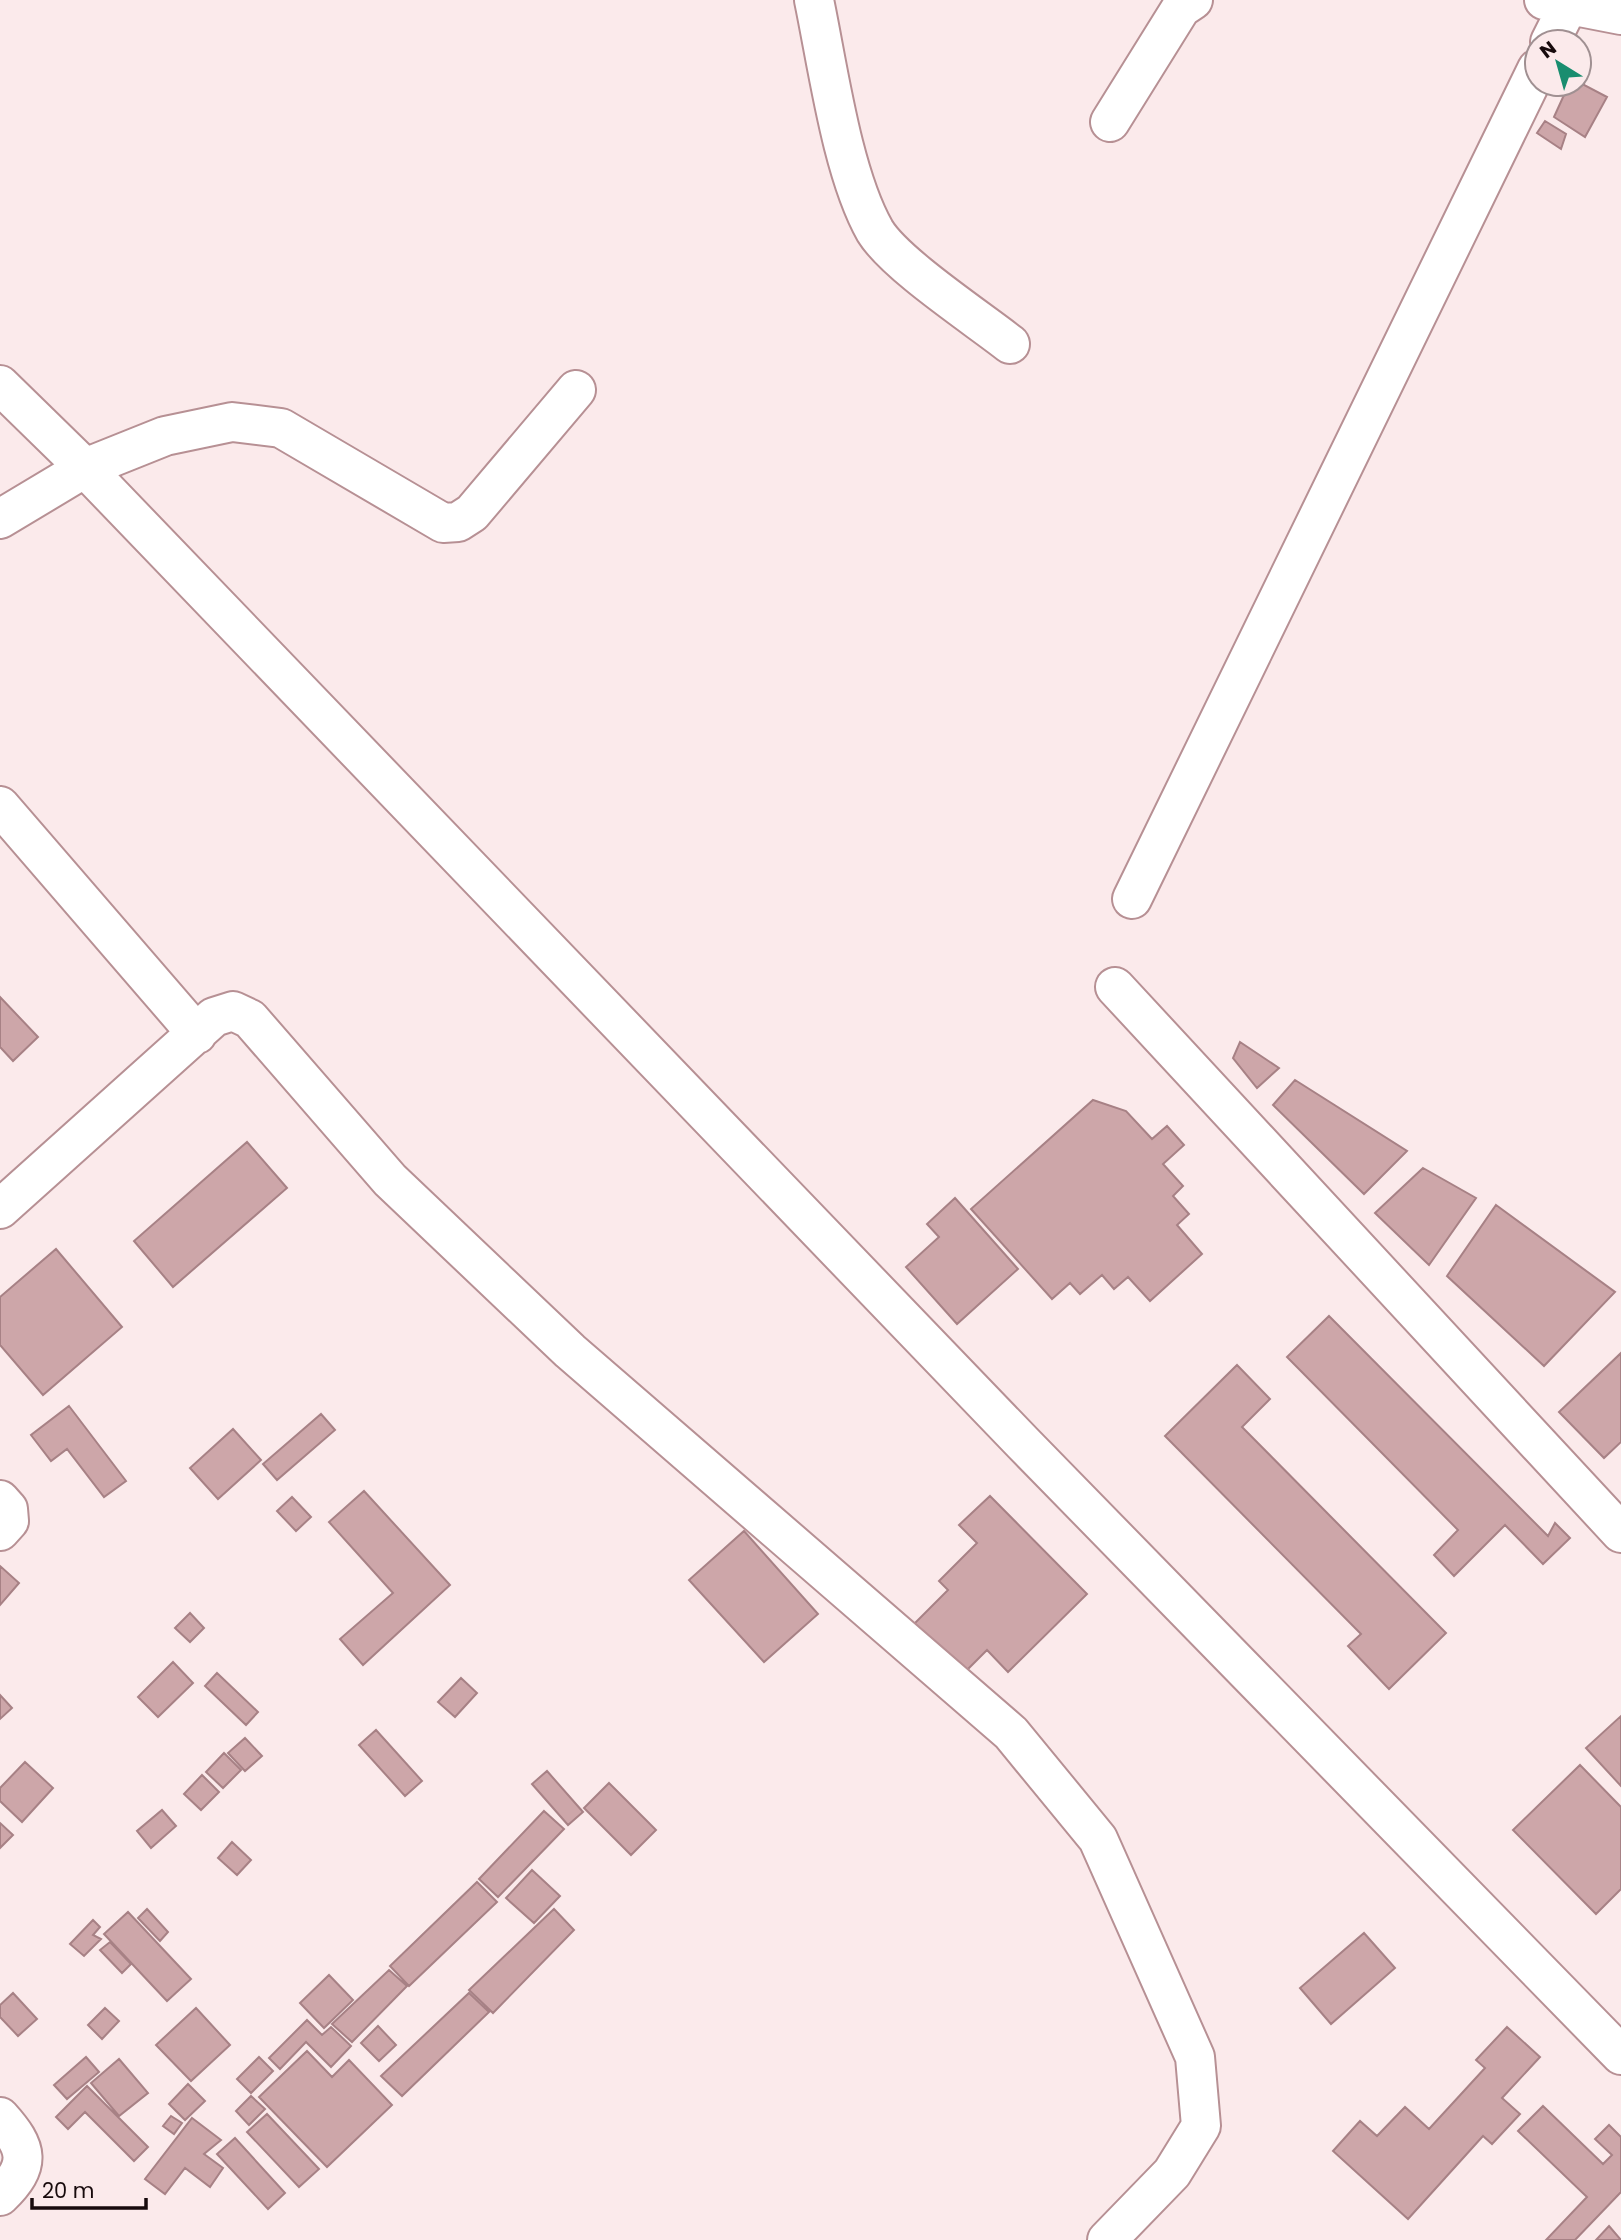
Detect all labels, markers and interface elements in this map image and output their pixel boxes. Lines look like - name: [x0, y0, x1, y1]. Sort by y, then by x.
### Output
- north arrow: [1523, 28, 1593, 98]
- text: N: [1534, 35, 1562, 65]
- scale bar: [32, 2166, 145, 2210]
- text: 20 m: [42, 2176, 95, 2205]

